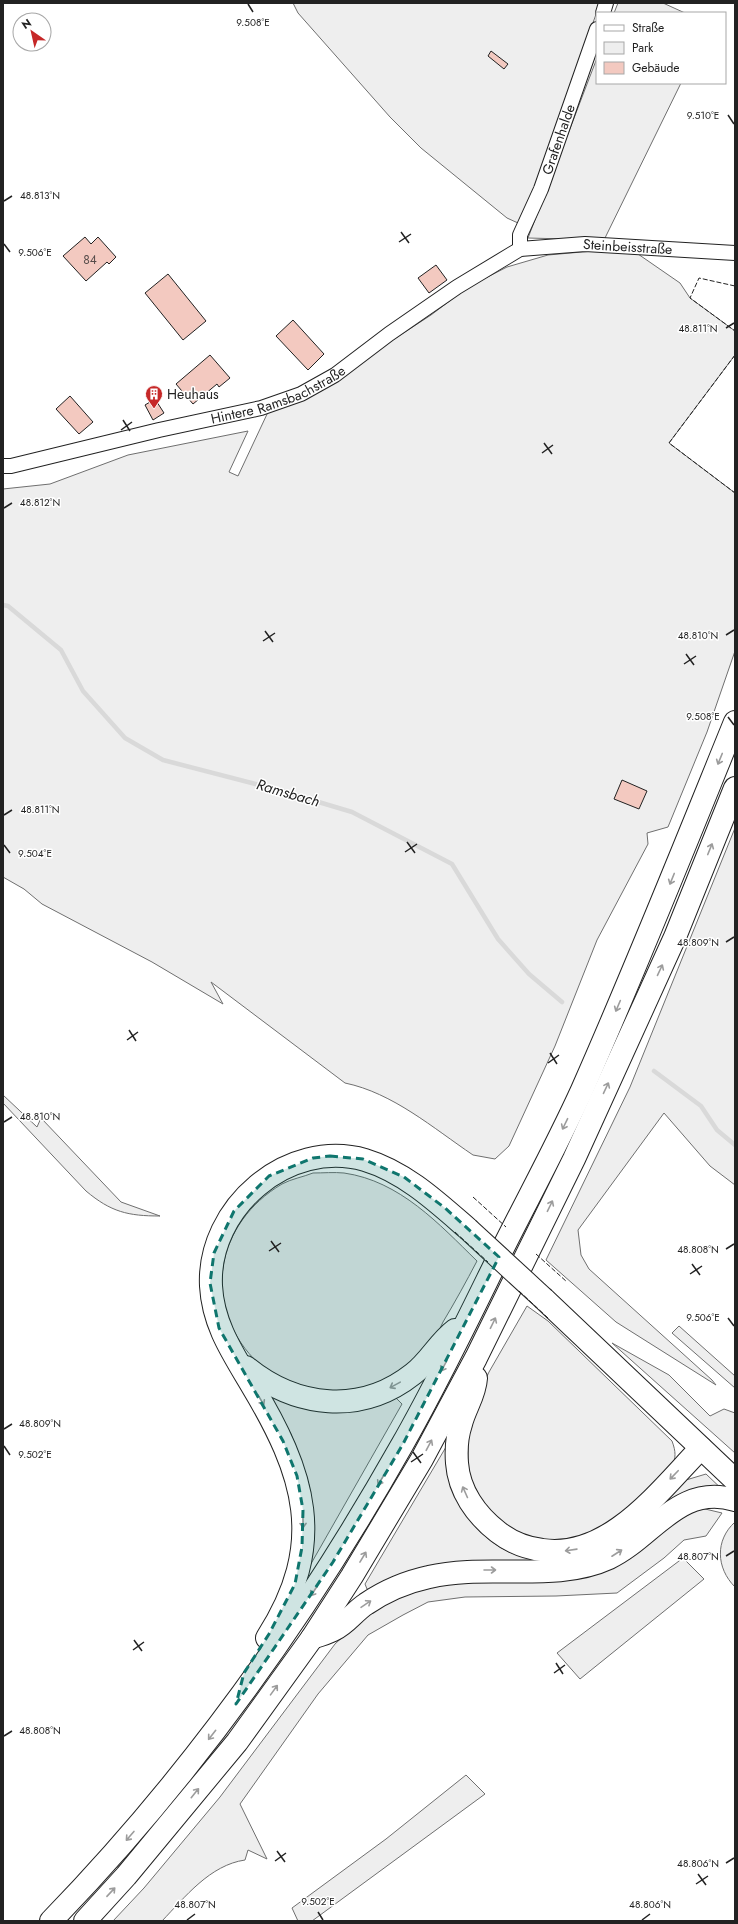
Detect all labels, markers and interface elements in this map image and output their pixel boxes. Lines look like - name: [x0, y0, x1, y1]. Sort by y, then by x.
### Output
- north arrow: [12, 12, 52, 52]
- legend: [596, 12, 726, 84]
- text: N: [18, 15, 35, 33]
- text: 9.508°E: [236, 15, 270, 30]
- text: Straße: [632, 19, 664, 37]
- text: Park: [632, 39, 654, 57]
- text: Gebäude: [632, 59, 679, 77]
- street label: Grafenhalde: [537, 102, 580, 178]
- text: 9.510°E: [687, 108, 719, 123]
- text: 48.813°N: [20, 188, 60, 203]
- street label: Steinbeisstraße: [582, 234, 673, 259]
- text: 9.506°E: [18, 245, 52, 260]
- house number: 84: [83, 251, 97, 269]
- text: 48.811°N: [678, 321, 718, 336]
- street label: Hintere Ramsbachstraße: [209, 361, 350, 429]
- building icon: Heuhaus: [144, 384, 164, 409]
- place label: Heuhaus: [167, 384, 219, 404]
- text: 48.812°N: [20, 495, 60, 510]
- text: 48.810°N: [678, 628, 718, 643]
- text: 9.508°E: [686, 709, 720, 724]
- one-way arrow: [716, 752, 724, 764]
- water label: Ramsbach: [254, 773, 322, 813]
- text: 48.811°N: [20, 802, 60, 817]
- one-way arrow: [707, 844, 715, 856]
- text: 9.504°E: [18, 846, 52, 861]
- one-way arrow: [667, 873, 675, 885]
- text: 48.809°N: [677, 935, 719, 950]
- one-way arrow: [657, 965, 664, 977]
- one-way arrow: [614, 999, 621, 1011]
- one-way arrow: [603, 1083, 610, 1095]
- text: 48.810°N: [20, 1109, 60, 1124]
- one-way arrow: [561, 1118, 568, 1130]
- one-way arrow: [547, 1200, 555, 1212]
- text: 48.808°N: [677, 1242, 719, 1257]
- text: 9.506°E: [686, 1310, 720, 1325]
- one-way arrow: [490, 1317, 497, 1329]
- one-way arrow: [439, 1360, 447, 1372]
- one-way arrow: [390, 1382, 402, 1390]
- one-way arrow: [258, 1394, 265, 1406]
- text: 48.809°N: [19, 1416, 61, 1431]
- one-way arrow: [426, 1439, 433, 1451]
- text: 9.502°E: [18, 1447, 52, 1462]
- one-way arrow: [669, 1470, 679, 1480]
- one-way arrow: [377, 1474, 385, 1486]
- one-way arrow: [461, 1486, 468, 1498]
- one-way arrow: [299, 1515, 307, 1528]
- one-way arrow: [564, 1546, 577, 1554]
- one-way arrow: [611, 1549, 622, 1557]
- text: 48.807°N: [677, 1549, 719, 1564]
- one-way arrow: [360, 1551, 368, 1563]
- one-way arrow: [483, 1566, 496, 1574]
- one-way arrow: [309, 1585, 317, 1597]
- one-way arrow: [361, 1600, 372, 1608]
- one-way arrow: [270, 1685, 278, 1696]
- text: 48.808°N: [19, 1723, 61, 1738]
- one-way arrow: [207, 1729, 216, 1740]
- one-way arrow: [191, 1788, 200, 1799]
- one-way arrow: [126, 1830, 135, 1840]
- text: 48.806°N: [677, 1856, 719, 1871]
- one-way arrow: [106, 1887, 116, 1897]
- text: 9.502°E: [301, 1894, 335, 1909]
- text: 48.807°N: [174, 1897, 216, 1912]
- text: 48.806°N: [629, 1897, 671, 1912]

